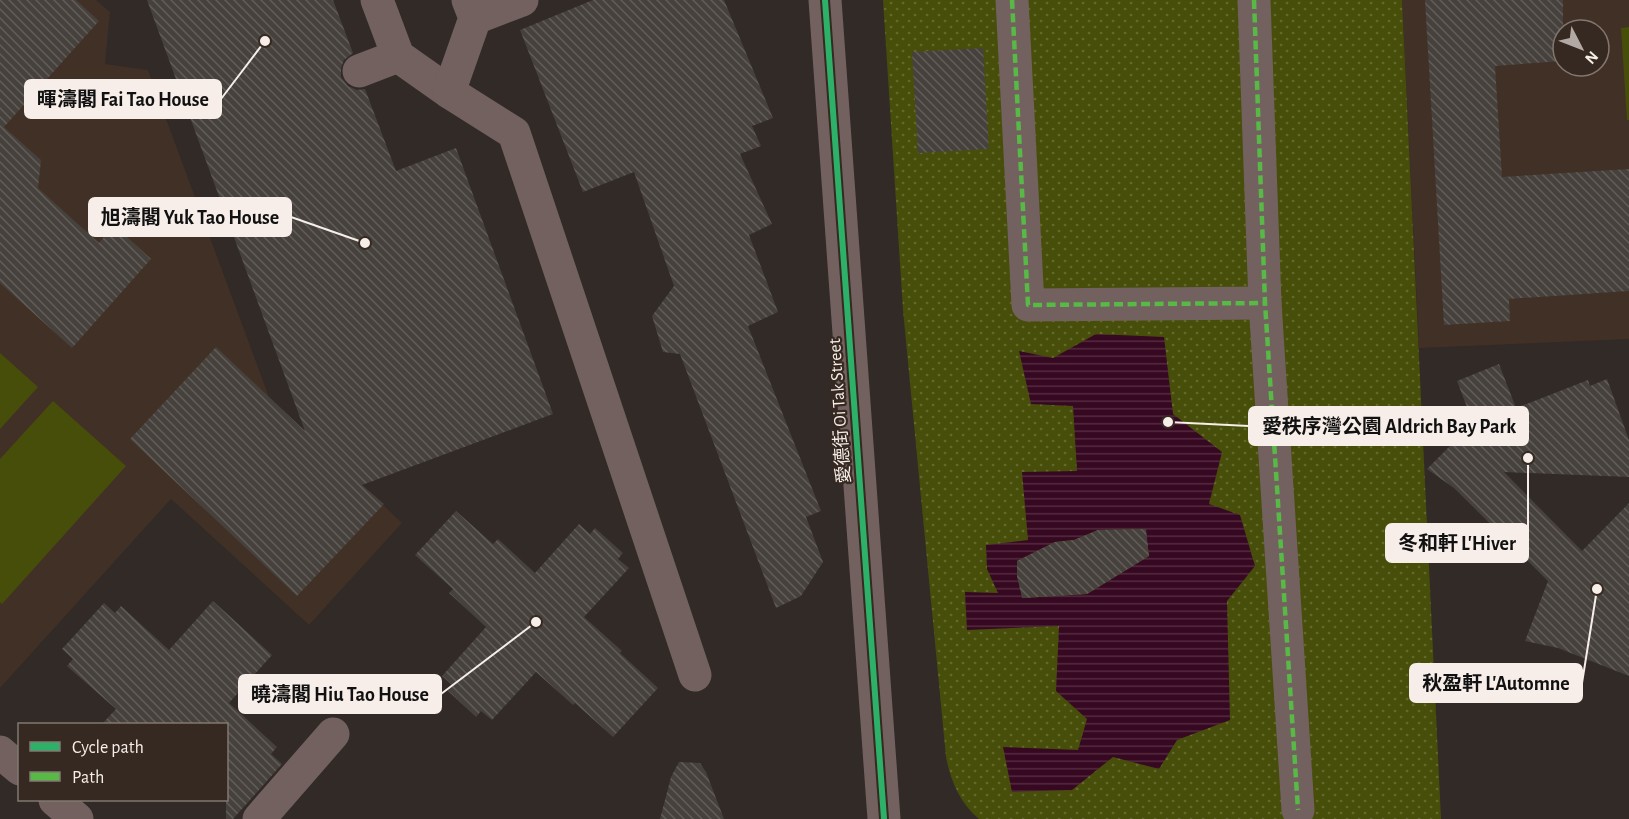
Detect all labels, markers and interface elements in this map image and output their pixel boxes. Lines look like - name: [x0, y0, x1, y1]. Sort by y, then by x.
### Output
- north arrow: [1551, 18, 1611, 78]
- text: N: [1582, 48, 1601, 67]
- callout: 暉濤閣 Fai Tao House: [25, 80, 221, 118]
- text: 暉濤閣 Fai Tao House: [37, 88, 209, 110]
- callout: 旭濤閣 Yuk Tao House: [89, 198, 291, 236]
- text: 旭濤閣 Yuk Tao House: [101, 206, 279, 228]
- street label: 愛德街 Oi Tak Street: [824, 338, 854, 484]
- callout: 愛秩序灣公園 Aldrich Bay Park: [1249, 407, 1528, 445]
- text: 愛秩序灣公園 Aldrich Bay Park: [1262, 415, 1516, 437]
- callout: 冬和軒 L'Hiver: [1386, 524, 1528, 562]
- text: 冬和軒 L'Hiver: [1398, 532, 1516, 554]
- callout: 秋盈軒 L'Automne: [1410, 664, 1582, 702]
- text: 秋盈軒 L'Automne: [1422, 672, 1570, 694]
- callout: 曉濤閣 Hiu Tao House: [239, 675, 441, 713]
- text: 曉濤閣 Hiu Tao House: [251, 683, 429, 705]
- legend: [18, 723, 228, 801]
- text: Cycle path: [72, 739, 144, 757]
- text: Path: [72, 769, 104, 787]

